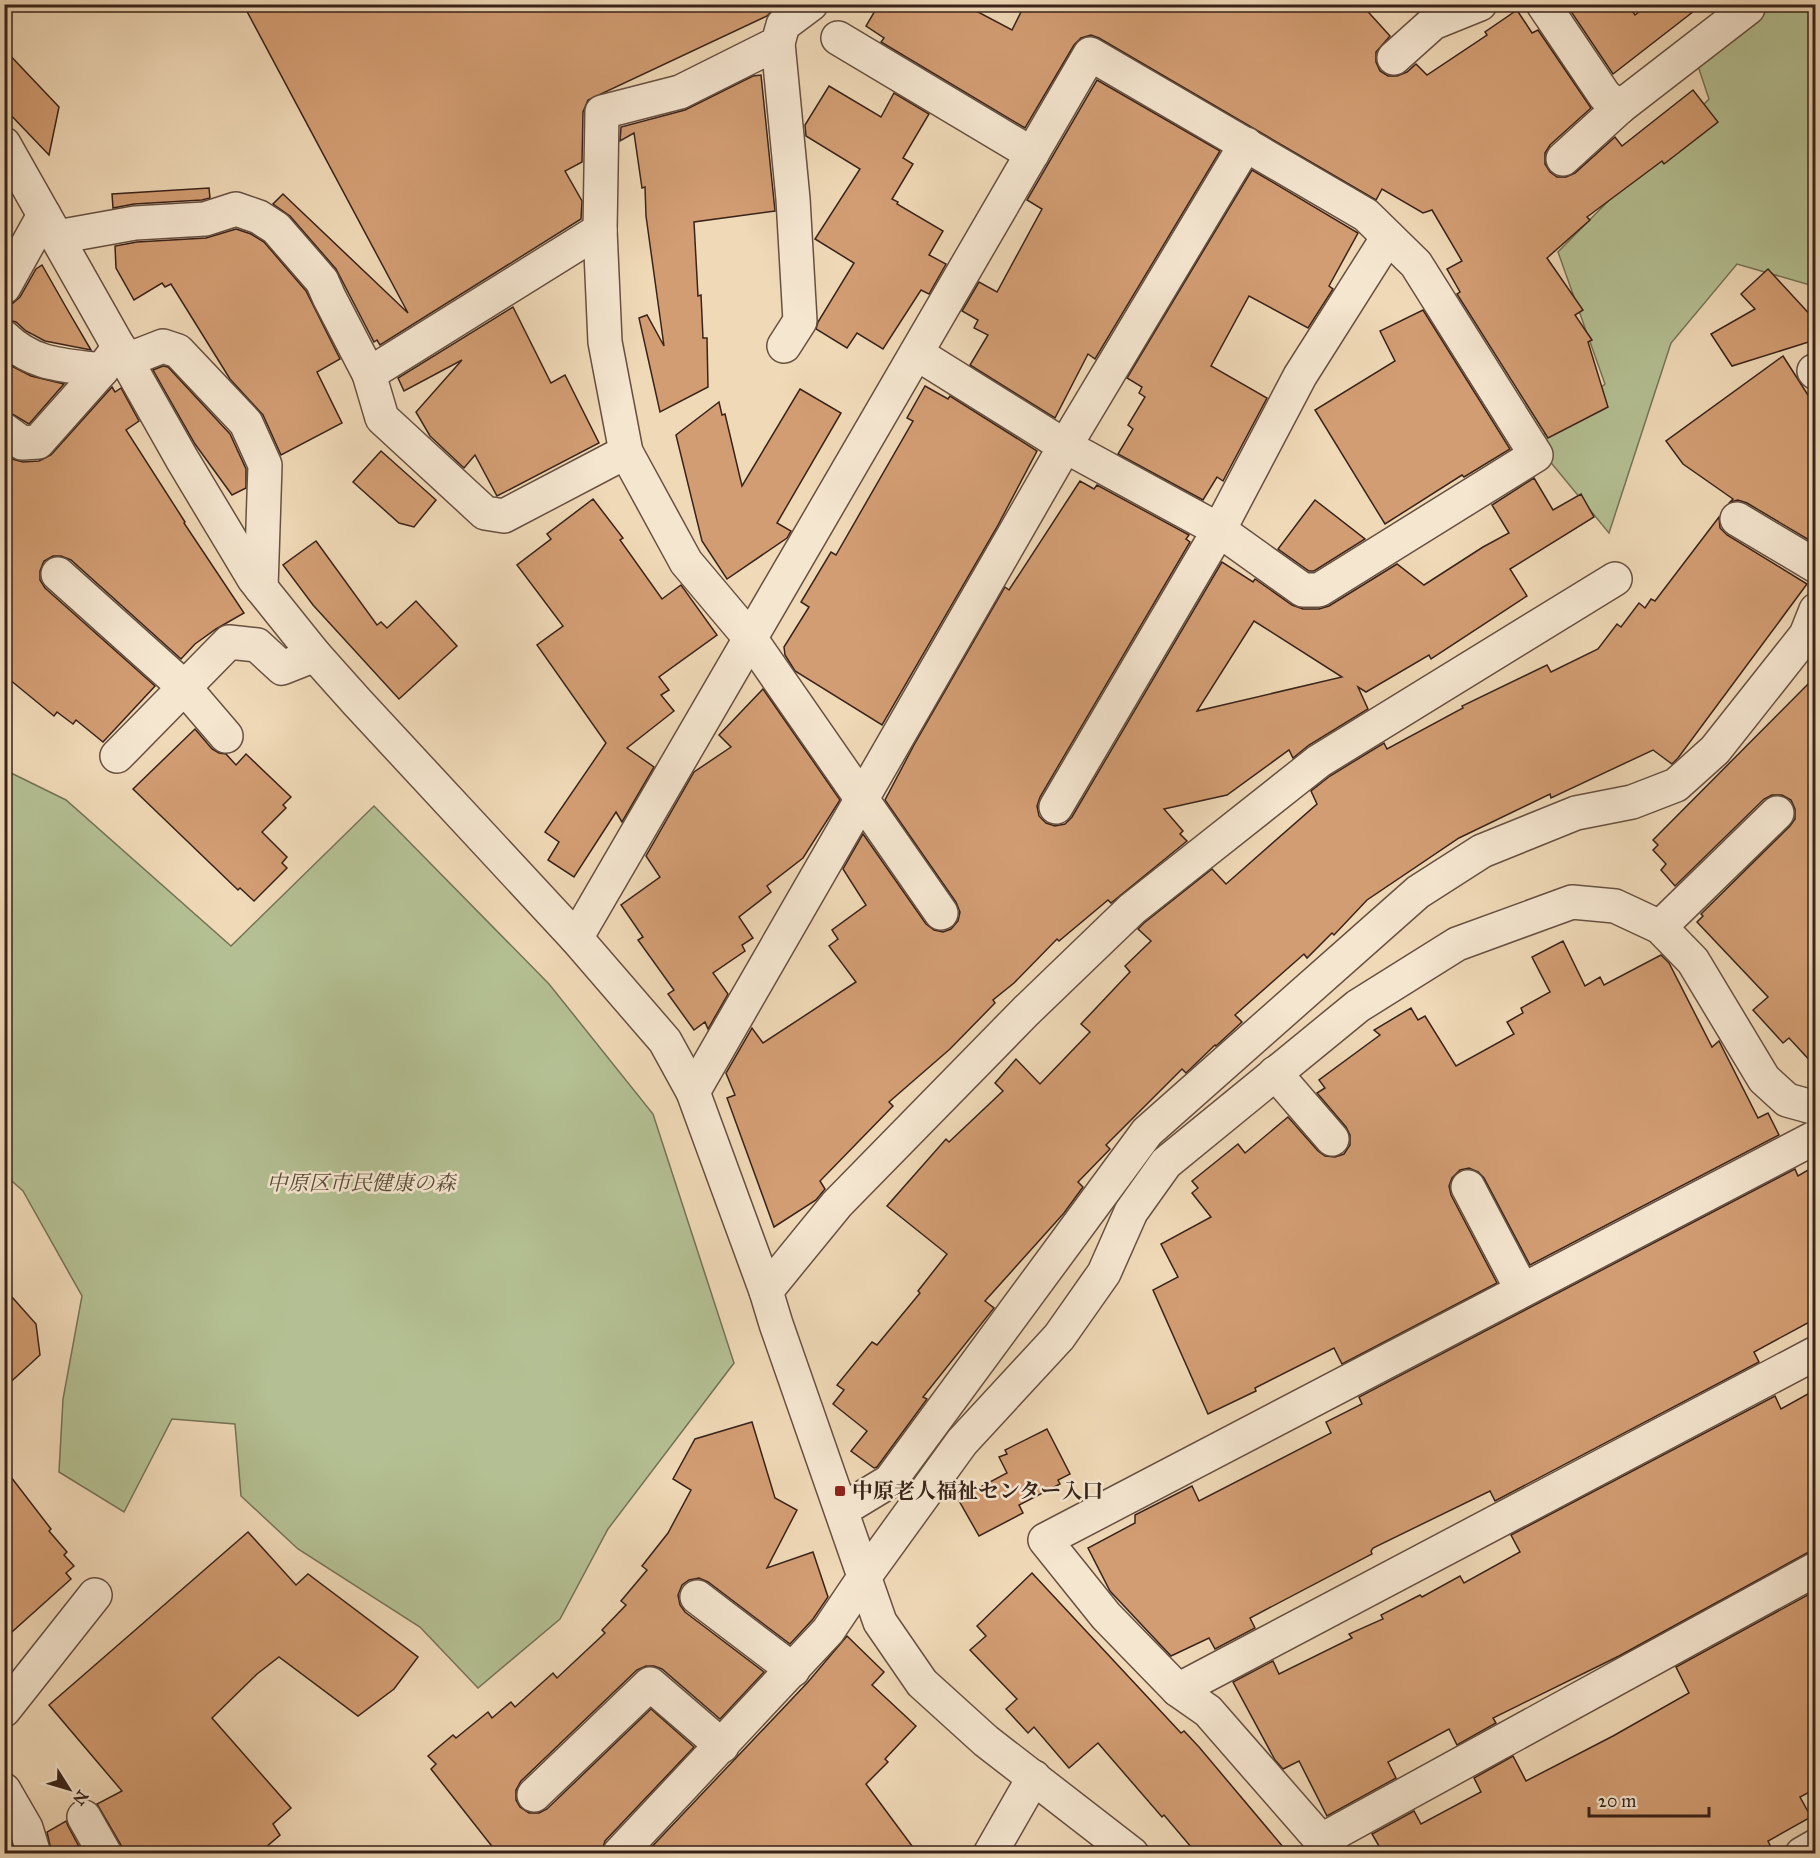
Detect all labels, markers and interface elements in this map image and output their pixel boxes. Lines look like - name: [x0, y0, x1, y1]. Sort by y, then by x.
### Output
- park label: 中原区市民健康の森: [267, 1170, 457, 1196]
- place label: 中原老人福祉センター入口: [852, 1478, 1103, 1504]
- marker: 中原老人福祉センター入口: [833, 1484, 847, 1498]
- north arrow: [39, 1759, 99, 1819]
- scale bar: [1589, 1780, 1709, 1818]
- text: N: [69, 1787, 92, 1809]
- text: 20 m: [1598, 1790, 1636, 1812]

